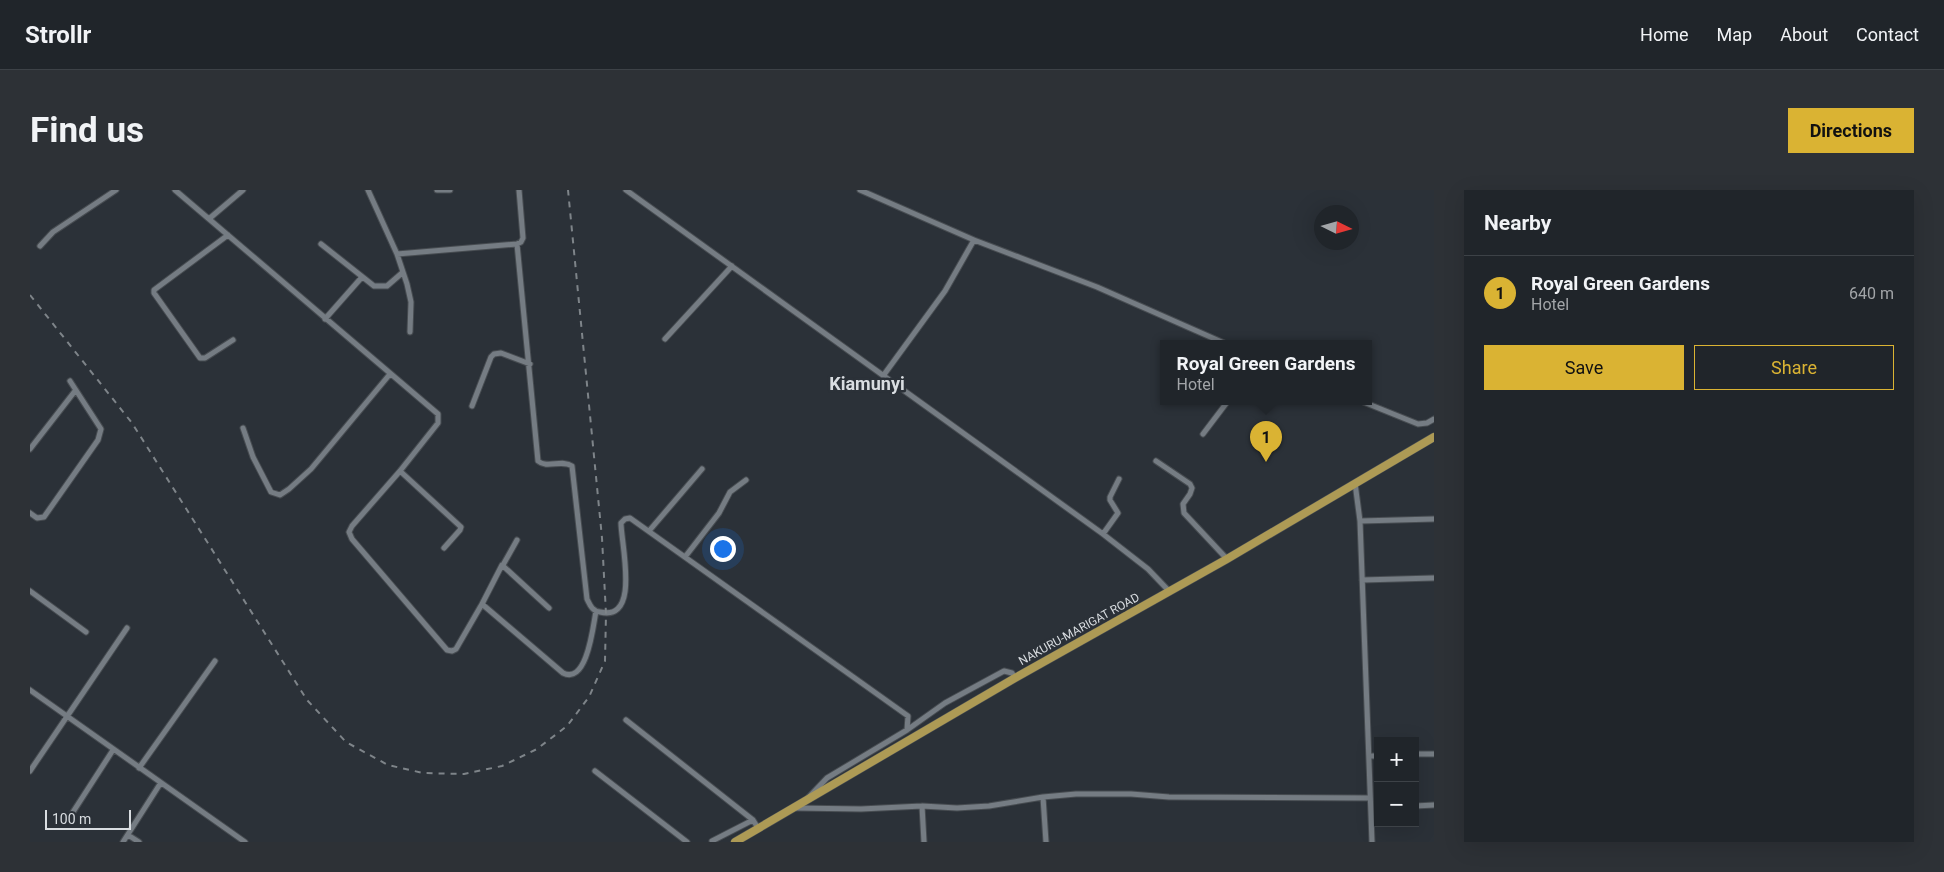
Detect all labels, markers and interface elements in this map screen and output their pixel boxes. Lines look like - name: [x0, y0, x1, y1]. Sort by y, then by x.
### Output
- text: Strollr: [25, 21, 91, 49]
- text: Home: [1640, 24, 1689, 45]
- text: Map: [1717, 24, 1752, 45]
- text: About: [1780, 24, 1828, 45]
- text: Contact: [1856, 24, 1919, 45]
- button: Directions: [1788, 108, 1914, 153]
- text: Find us: [30, 110, 144, 151]
- north arrow: [1314, 205, 1359, 250]
- text: Nearby: [1484, 211, 1551, 235]
- text: Royal Green Gardens: [1531, 272, 1710, 295]
- text: 1: [1495, 284, 1505, 303]
- text: 640 m: [1849, 284, 1894, 303]
- text: Hotel: [1531, 295, 1569, 314]
- popup: [1160, 340, 1372, 405]
- button: Save: [1484, 345, 1684, 390]
- button: Share: [1694, 345, 1894, 390]
- text: Royal Green Gardens: [1177, 352, 1356, 375]
- district label: Kiamunyi: [829, 373, 905, 394]
- text: Hotel: [1177, 375, 1215, 394]
- pin: 1: [1250, 421, 1282, 462]
- your location: [710, 536, 736, 562]
- street label: NAKURU-MARIGAT ROAD: [1016, 590, 1142, 668]
- map controls: [1374, 737, 1419, 827]
- button: +: [1374, 737, 1419, 782]
- button: −: [1374, 782, 1419, 827]
- scale bar: [45, 807, 131, 830]
- text: 100 m: [52, 811, 91, 827]

